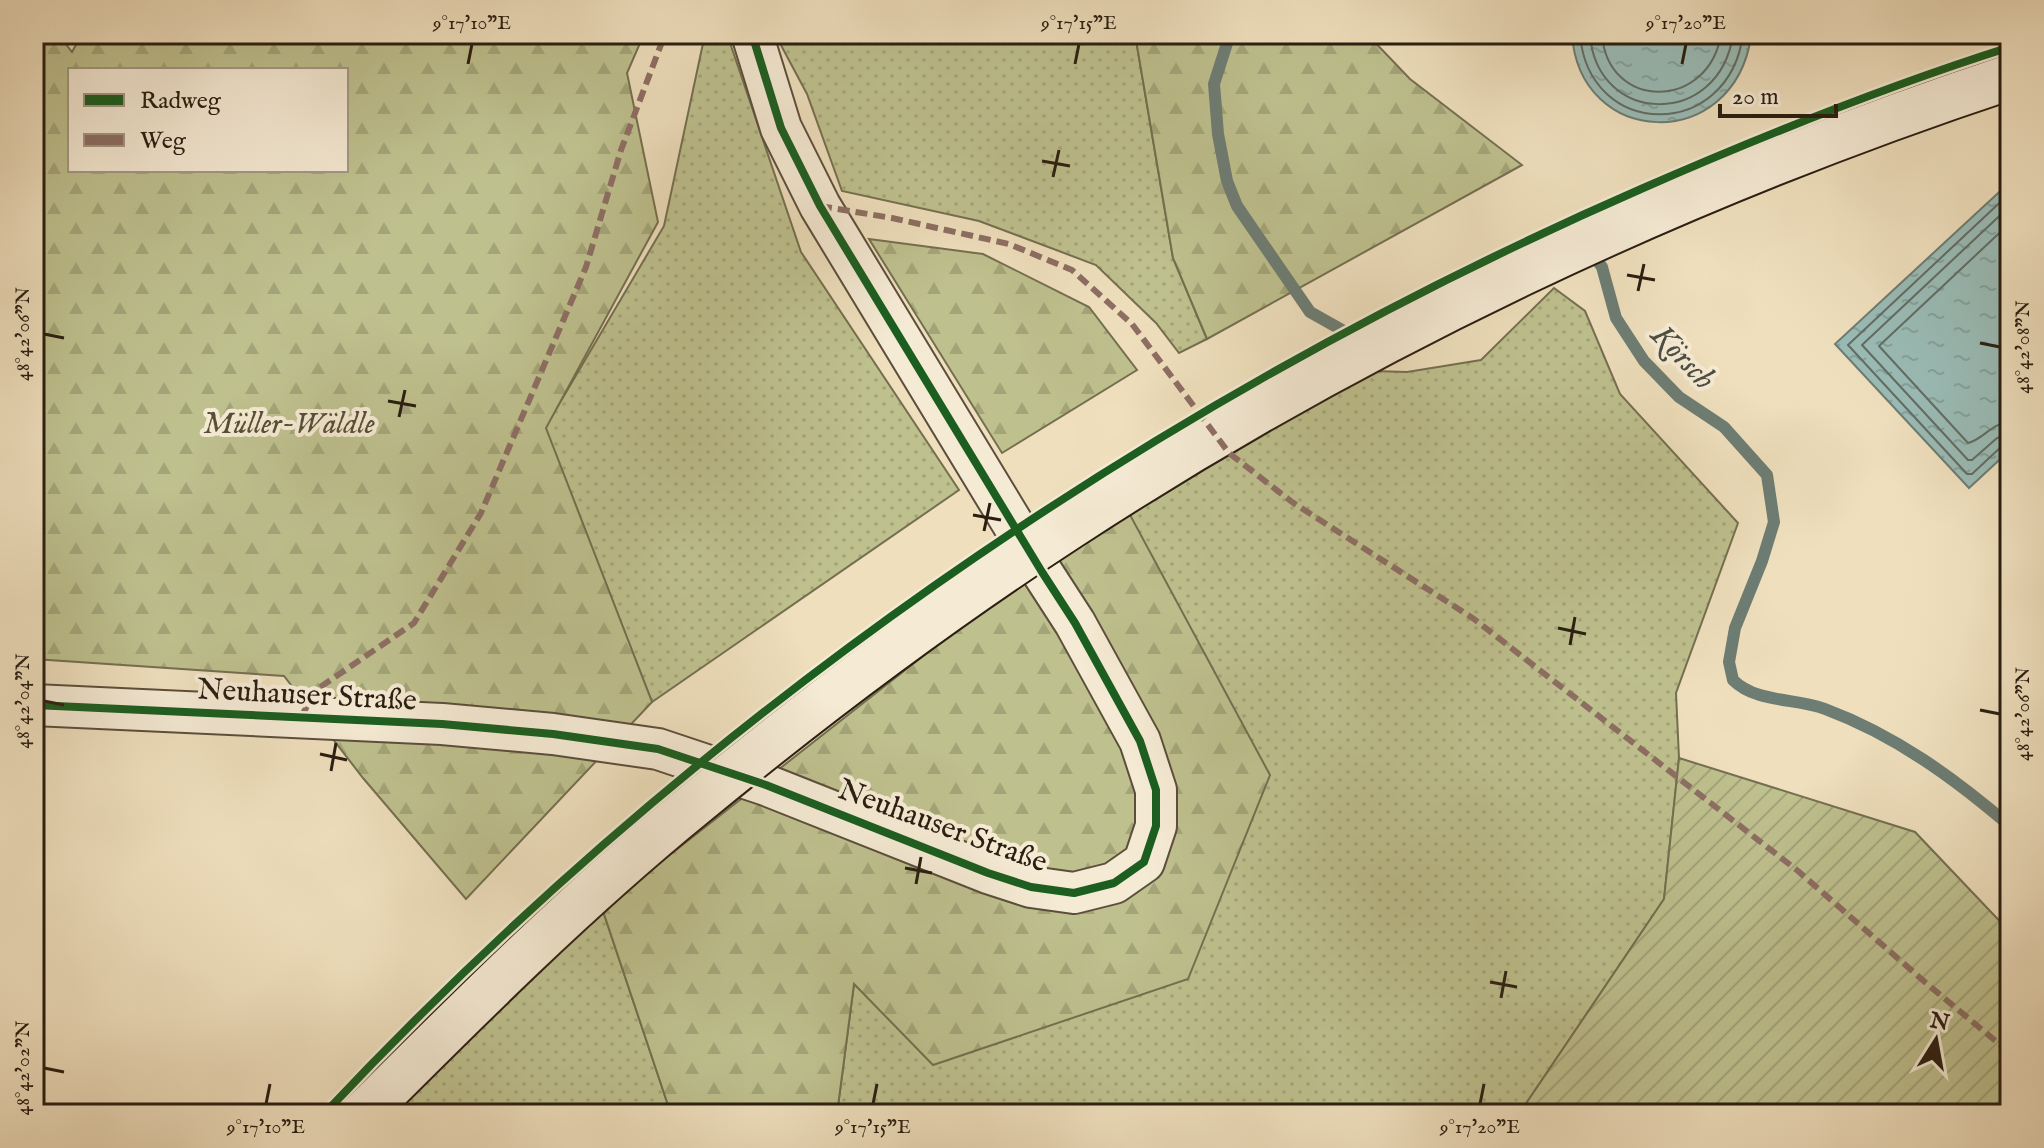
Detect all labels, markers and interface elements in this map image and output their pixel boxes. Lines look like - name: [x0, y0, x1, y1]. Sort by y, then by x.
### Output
- text: 9°17'10"E: [432, 11, 511, 36]
- text: 9°17'15"E: [1040, 11, 1117, 36]
- text: 9°17'20"E: [1645, 11, 1726, 36]
- legend: [68, 68, 348, 172]
- scale bar: [1720, 68, 1836, 118]
- text: 20 m: [1732, 82, 1779, 113]
- text: Radweg: [140, 86, 222, 117]
- text: Weg: [140, 126, 187, 157]
- text: 48°42'06"N: [11, 287, 36, 381]
- text: 48°42'08"N: [2011, 300, 2036, 394]
- water label: Körsch: [1640, 315, 1723, 399]
- park label: Müller-Wäldle: [203, 406, 375, 444]
- text: 48°42'04"N: [11, 653, 36, 749]
- text: 48°42'06"N: [2011, 667, 2036, 761]
- street label: Neuhauser Straße: [196, 671, 418, 721]
- street label: Neuhauser Straße: [833, 771, 1052, 882]
- north arrow: [1896, 1000, 1976, 1080]
- text: N: [1926, 1007, 1951, 1038]
- text: 48°42'02"N: [11, 1020, 36, 1116]
- text: 9°17'10"E: [226, 1115, 305, 1140]
- text: 9°17'15"E: [834, 1115, 911, 1140]
- text: 9°17'20"E: [1439, 1115, 1520, 1140]

